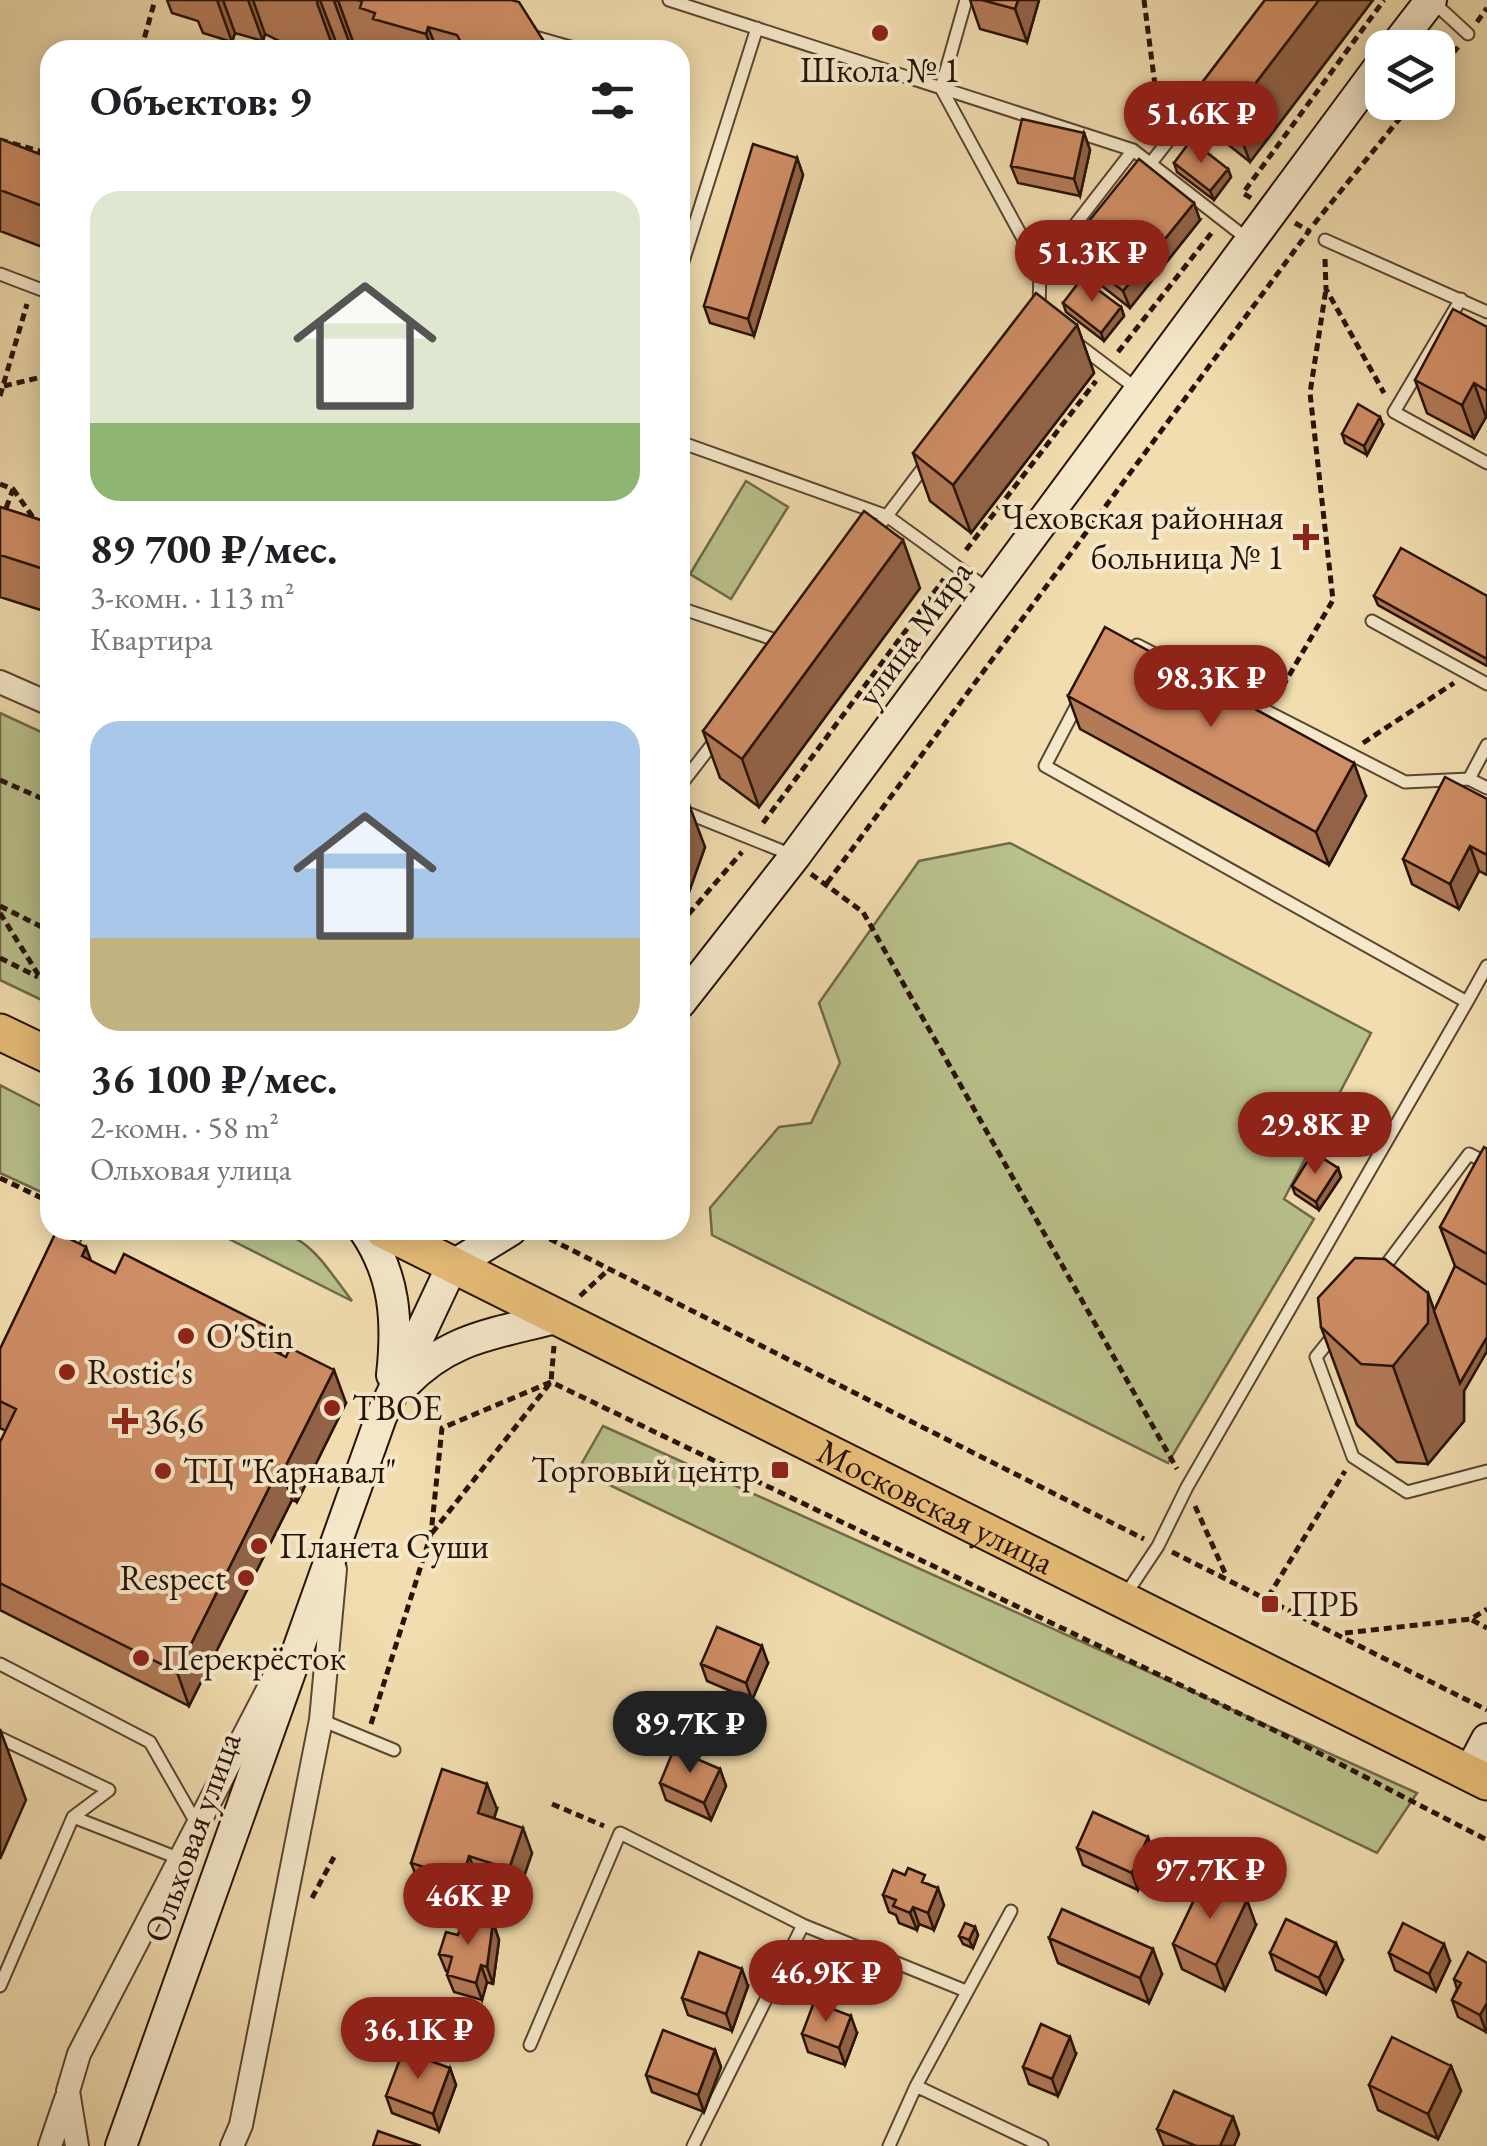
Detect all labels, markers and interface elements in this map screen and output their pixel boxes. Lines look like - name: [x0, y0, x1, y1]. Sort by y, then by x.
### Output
- marker: Школа № 1: [869, 22, 891, 44]
- map controls: [1365, 30, 1455, 120]
- button: layers: [1365, 30, 1455, 120]
- place label: Школа № 1: [800, 47, 960, 92]
- text: Объектов: 9: [90, 73, 311, 128]
- icon: filters: [585, 73, 640, 128]
- pin: 51.6K ₽: [1109, 81, 1293, 166]
- text: 51.6K ₽: [1146, 92, 1256, 134]
- pin: 51.3K ₽: [1000, 220, 1184, 305]
- text: 51.3K ₽: [1037, 231, 1147, 273]
- icon: home: [275, 256, 455, 436]
- place label: Чеховская районная больница № 1: [1001, 494, 1284, 579]
- text: 89 700 ₽/мес.: [90, 521, 337, 576]
- marker: Чеховская районная больница № 1: [1293, 524, 1319, 550]
- street label: улица Мира: [845, 551, 983, 715]
- text: 3-комн. · 113 m²: [90, 576, 295, 618]
- text: Квартира: [90, 618, 213, 660]
- pin: 98.3K ₽: [1119, 645, 1303, 730]
- text: 98.3K ₽: [1156, 656, 1266, 698]
- icon: home: [275, 786, 455, 966]
- text: 36 100 ₽/мес.: [90, 1051, 337, 1106]
- pin: 29.8K ₽: [1223, 1092, 1407, 1177]
- text: 29.8K ₽: [1260, 1103, 1370, 1145]
- text: 2-комн. · 58 m²: [90, 1106, 279, 1148]
- text: Ольховая улица: [90, 1148, 292, 1190]
- place label: O'Stin: [206, 1313, 294, 1358]
- marker: O'Stin: [175, 1325, 197, 1347]
- place label: Rostic's: [87, 1349, 193, 1394]
- marker: Rostic's: [56, 1361, 78, 1383]
- place label: ТВОЕ: [352, 1385, 442, 1430]
- marker: ТВОЕ: [321, 1397, 343, 1419]
- place label: 36,6: [145, 1398, 203, 1443]
- marker: 36,6: [114, 1410, 136, 1432]
- street label: Московская улица: [810, 1428, 1062, 1584]
- place label: Торговый центр: [531, 1447, 760, 1493]
- place label: ТЦ "Карнавал": [183, 1448, 397, 1494]
- marker: Торговый центр: [769, 1459, 791, 1481]
- marker: ТЦ "Карнавал": [152, 1460, 174, 1482]
- place label: Планета Суши: [279, 1523, 489, 1569]
- marker: Планета Суши: [248, 1535, 270, 1557]
- place label: Respect: [119, 1555, 226, 1600]
- marker: Respect: [235, 1567, 257, 1589]
- place label: ПРБ: [1290, 1581, 1359, 1626]
- marker: ПРБ: [1259, 1593, 1281, 1615]
- place label: Перекрёсток: [161, 1635, 347, 1681]
- marker: Перекрёсток: [130, 1647, 152, 1669]
- pin: 89.7K ₽: [598, 1691, 782, 1776]
- text: 89.7K ₽: [635, 1702, 745, 1744]
- street label: Ольховая улица: [133, 1726, 251, 1948]
- pin: 97.7K ₽: [1118, 1837, 1302, 1922]
- text: 97.7K ₽: [1155, 1848, 1265, 1890]
- pin: 46K ₽: [398, 1863, 538, 1948]
- text: 46K ₽: [425, 1874, 511, 1916]
- pin: 46.9K ₽: [734, 1940, 918, 2025]
- text: 46.9K ₽: [771, 1951, 881, 1993]
- pin: 36.1K ₽: [326, 1997, 510, 2082]
- text: 36.1K ₽: [363, 2008, 473, 2050]

